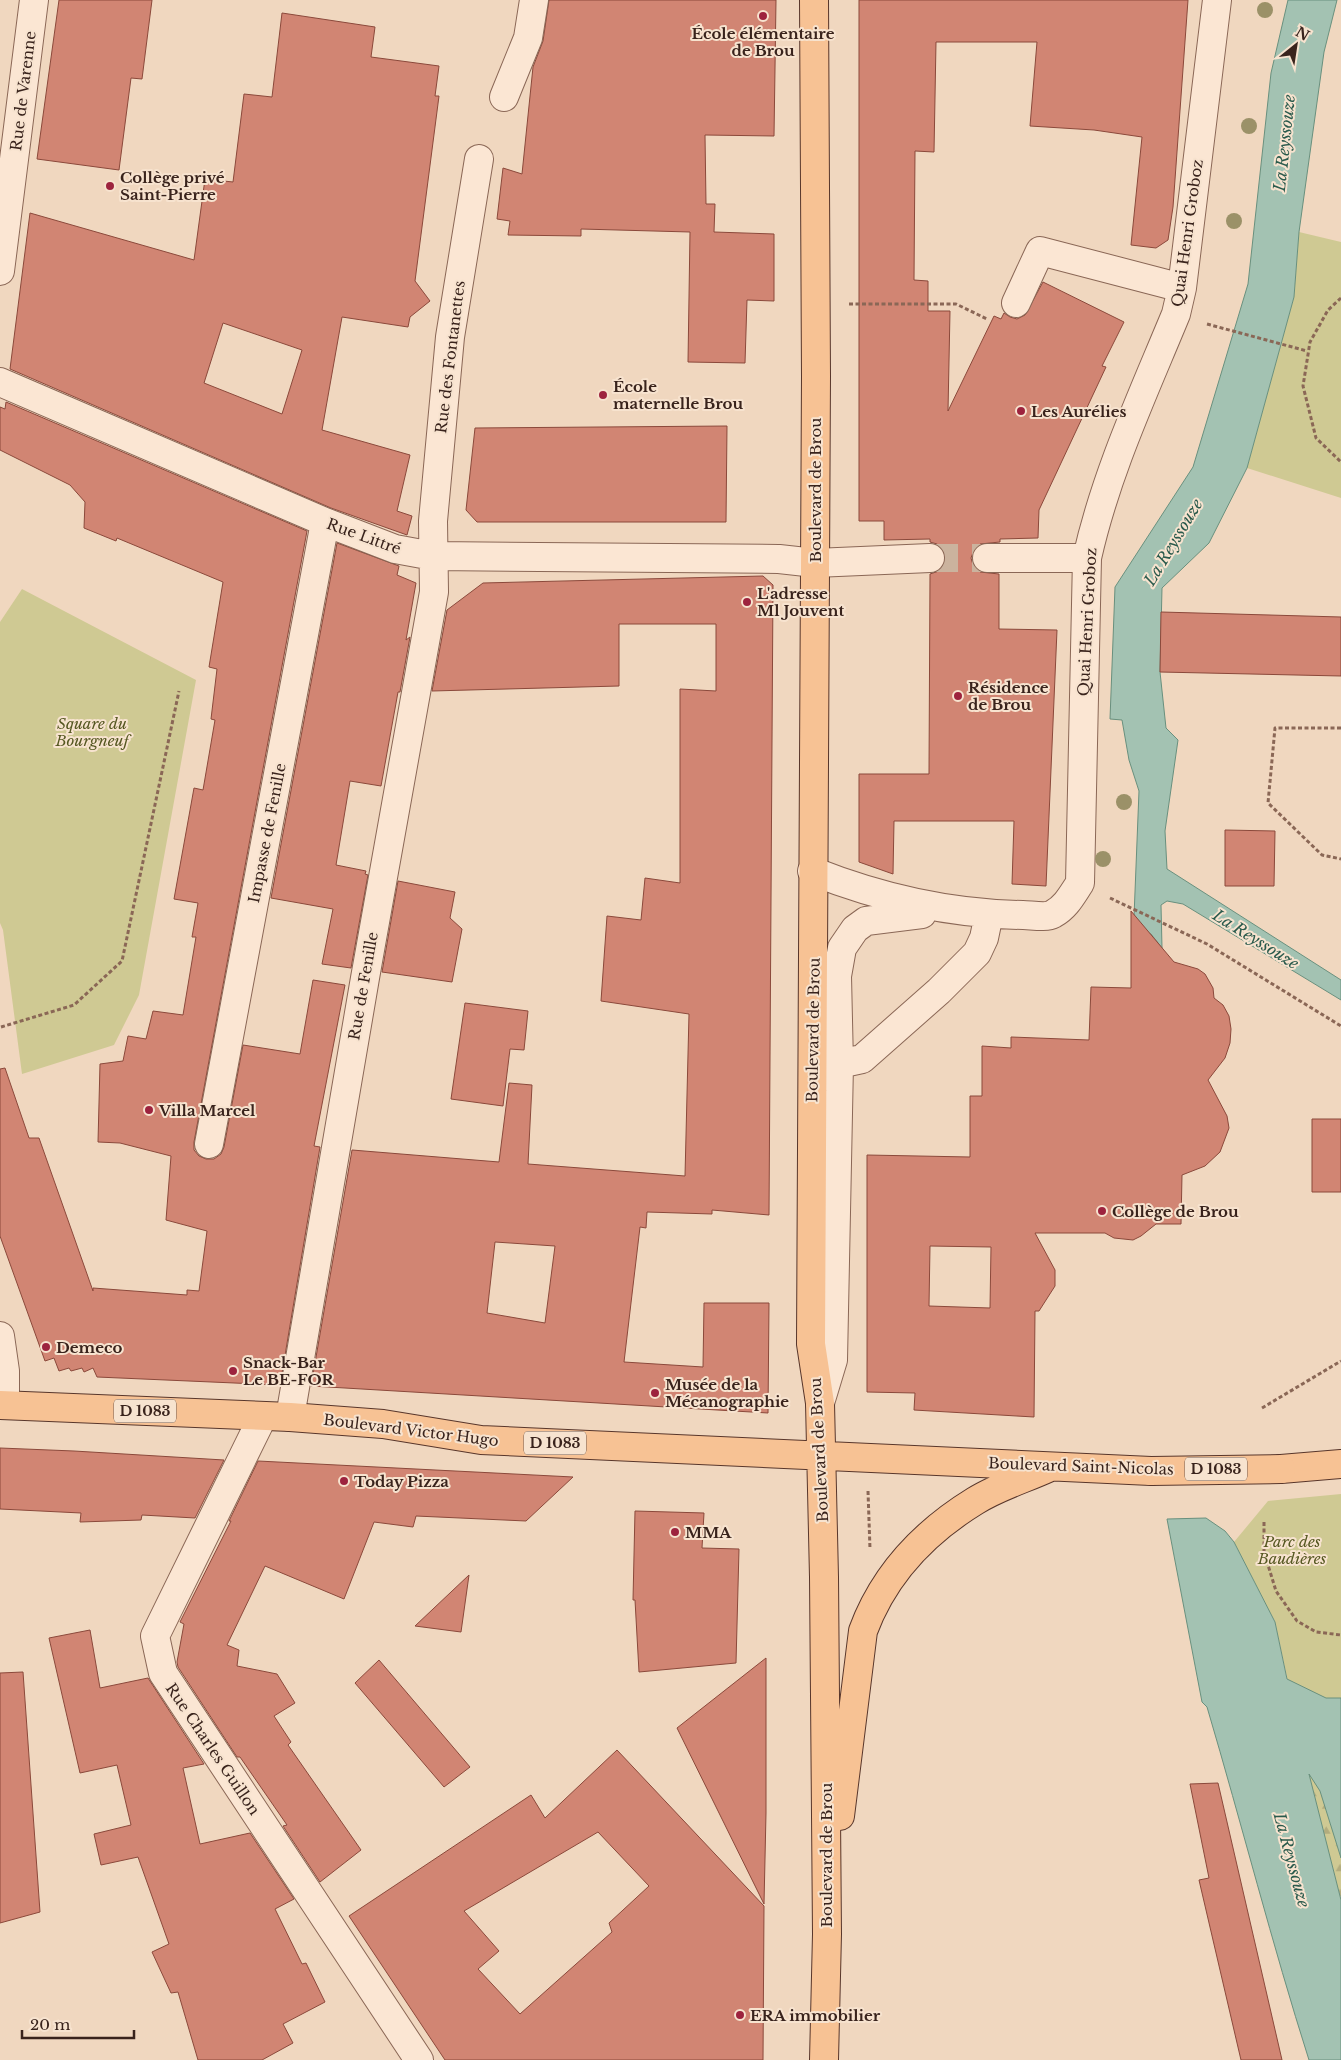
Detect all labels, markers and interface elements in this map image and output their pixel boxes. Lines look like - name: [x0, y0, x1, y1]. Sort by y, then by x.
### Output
- marker: École élémentaire de Brou: [757, 10, 769, 22]
- north arrow: [1271, 20, 1321, 70]
- text: N: [1292, 23, 1313, 45]
- place label: École élémentaire de Brou: [692, 24, 835, 60]
- street label: Rue de Varenne: [6, 30, 40, 152]
- water label: La Reyssouze: [1269, 93, 1299, 194]
- street label: Quai Henri Groboz: [1167, 158, 1207, 308]
- place label: Collège privé Saint-Pierre: [120, 168, 225, 204]
- marker: Collège privé Saint-Pierre: [104, 180, 116, 192]
- street label: Rue des Fontanettes: [431, 279, 469, 435]
- place label: École maternelle Brou: [613, 377, 744, 413]
- marker: École maternelle Brou: [597, 389, 609, 401]
- place label: Les Aurélies: [1031, 402, 1127, 421]
- marker: Les Aurélies: [1015, 405, 1027, 417]
- street label: Boulevard de Brou: [806, 418, 825, 562]
- water label: La Reyssouze: [1139, 494, 1207, 590]
- street label: Rue Littré: [324, 514, 404, 558]
- street label: Quai Henri Groboz: [1074, 547, 1100, 697]
- place label: L'adresse Ml Jouvent: [757, 584, 844, 620]
- marker: L'adresse Ml Jouvent: [741, 596, 753, 608]
- place label: Résidence de Brou: [968, 678, 1049, 714]
- marker: Résidence de Brou: [952, 690, 964, 702]
- park label: Square du Bourgneuf: [55, 714, 132, 750]
- street label: Impasse de Fenille: [244, 761, 290, 905]
- water label: La Reyssouze: [1209, 904, 1303, 974]
- street label: Rue de Fenille: [344, 930, 382, 1042]
- street label: Boulevard de Brou: [802, 957, 824, 1103]
- place label: Villa Marcel: [158, 1101, 256, 1120]
- marker: Villa Marcel: [143, 1104, 155, 1116]
- place label: Collège de Brou: [1112, 1202, 1239, 1221]
- marker: Collège de Brou: [1096, 1205, 1108, 1217]
- place label: Demeco: [56, 1338, 122, 1357]
- marker: Demeco: [40, 1341, 52, 1353]
- place label: Snack-Bar Le BE-FOR: [243, 1353, 334, 1389]
- marker: Snack-Bar Le BE-FOR: [227, 1365, 239, 1377]
- place label: Musée de la Mécanographie: [665, 1375, 789, 1411]
- street label: Boulevard de Brou: [806, 1377, 832, 1523]
- marker: Musée de la Mécanographie: [649, 1387, 661, 1399]
- road number: D 1083: [114, 1400, 176, 1422]
- street label: Boulevard Victor Hugo: [322, 1410, 500, 1450]
- road number: D 1083: [524, 1432, 586, 1455]
- street label: Boulevard Saint-Nicolas: [988, 1453, 1174, 1479]
- road number: D 1083: [1185, 1458, 1247, 1480]
- place label: Today Pizza: [354, 1472, 449, 1491]
- marker: Today Pizza: [338, 1475, 350, 1487]
- place label: MMA: [685, 1523, 732, 1542]
- marker: MMA: [669, 1526, 681, 1538]
- park label: Parc des Baudières: [1257, 1532, 1327, 1568]
- street label: Rue Charles Guillon: [162, 1679, 264, 1819]
- street label: Boulevard de Brou: [817, 1783, 836, 1927]
- water label: La Reyssouze: [1269, 1809, 1314, 1910]
- place label: ERA immobilier: [750, 2006, 881, 2025]
- scale bar: [22, 2008, 135, 2040]
- marker: ERA immobilier: [734, 2009, 746, 2021]
- text: 20 m: [30, 2015, 70, 2034]

